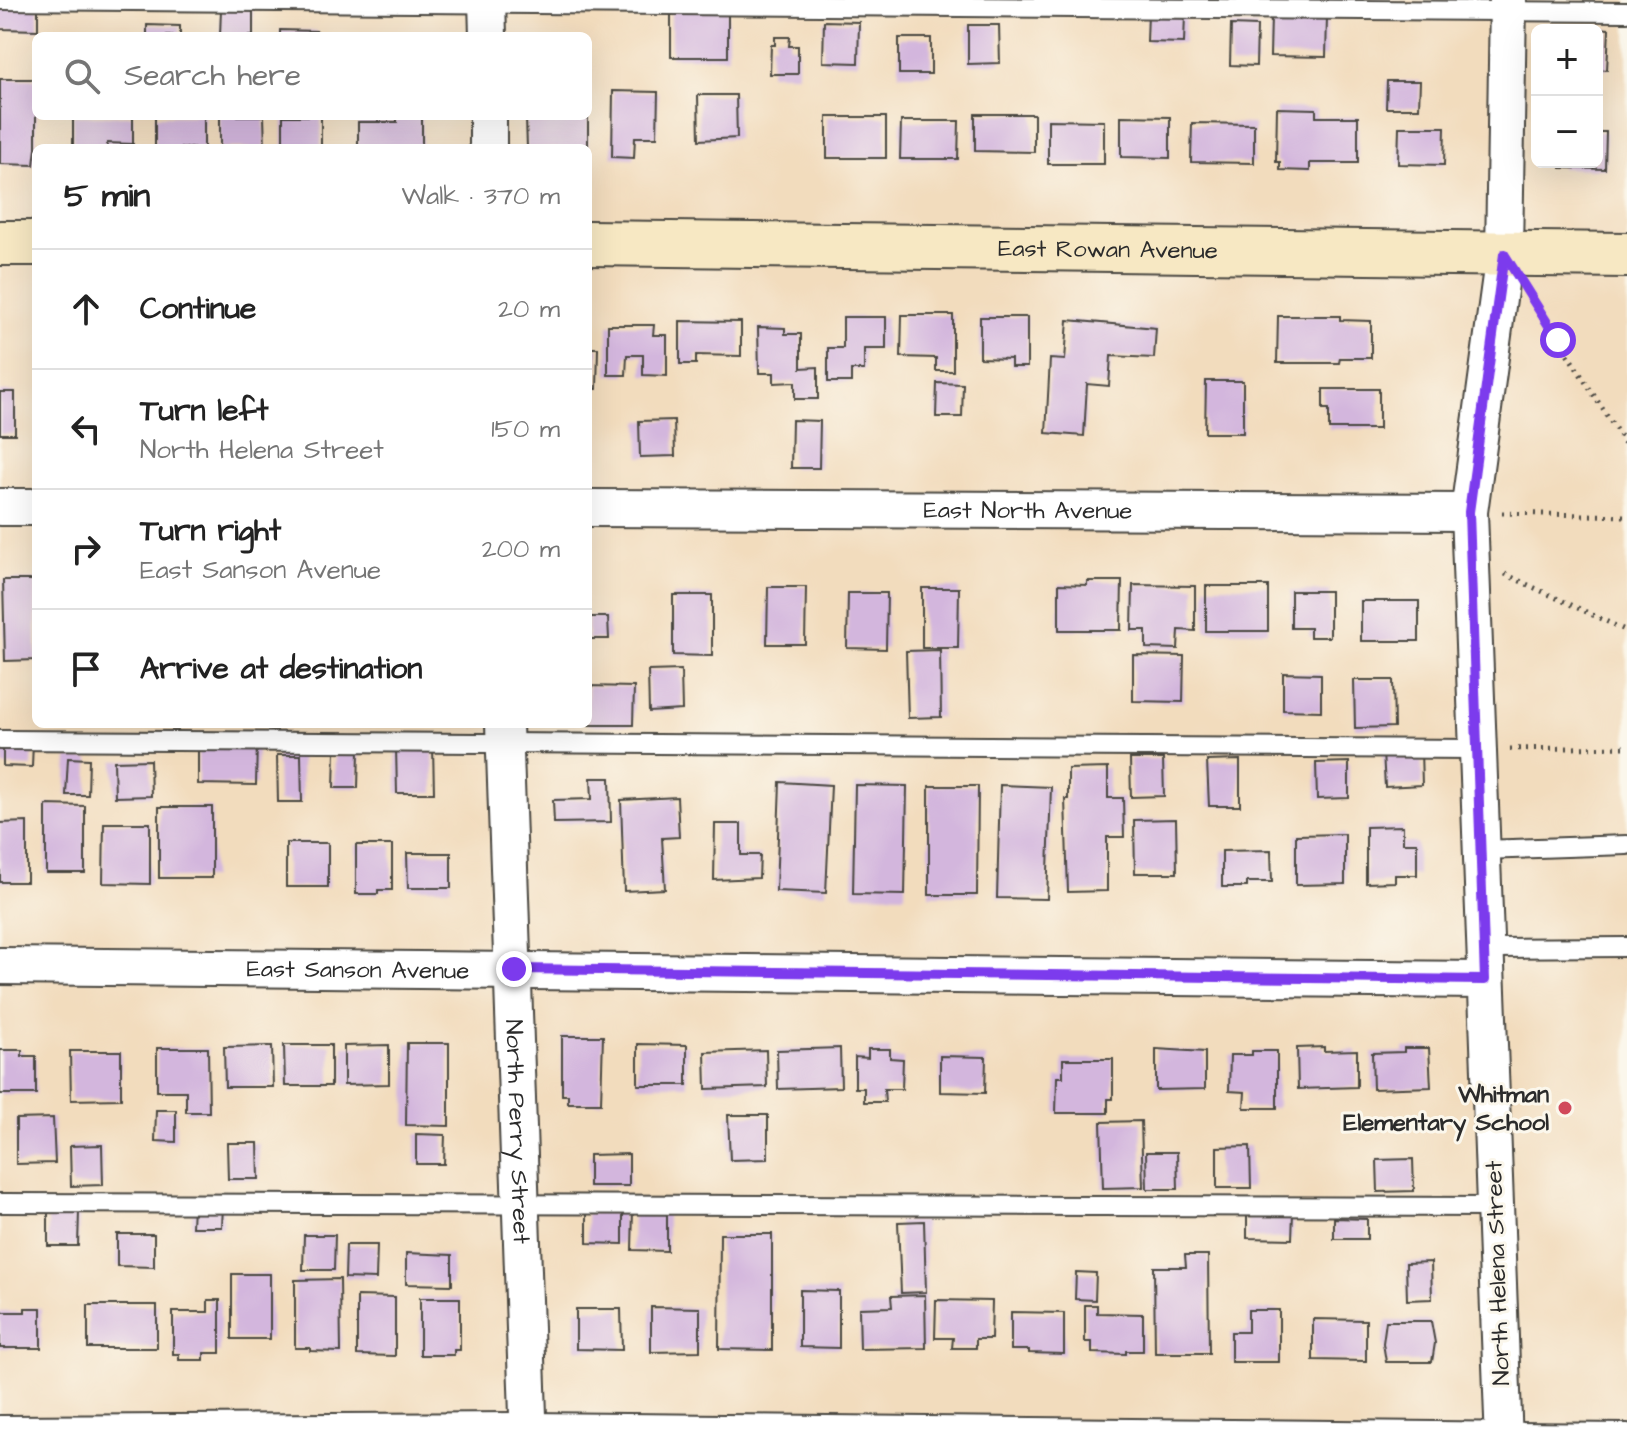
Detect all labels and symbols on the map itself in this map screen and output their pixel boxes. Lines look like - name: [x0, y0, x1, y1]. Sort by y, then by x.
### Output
- street label: East Rowan Avenue: [998, 232, 1218, 268]
- route start: [1540, 322, 1576, 358]
- street label: East North Avenue: [924, 494, 1132, 528]
- route end: [496, 951, 532, 987]
- street label: East Sanson Avenue: [247, 952, 469, 988]
- street label: North Perry Street: [496, 1019, 538, 1245]
- place label: Whitman Elementary School: [1343, 1078, 1549, 1142]
- marker: Whitman Elementary School: [1556, 1099, 1574, 1117]
- street label: North Helena Street: [1477, 1160, 1519, 1386]

